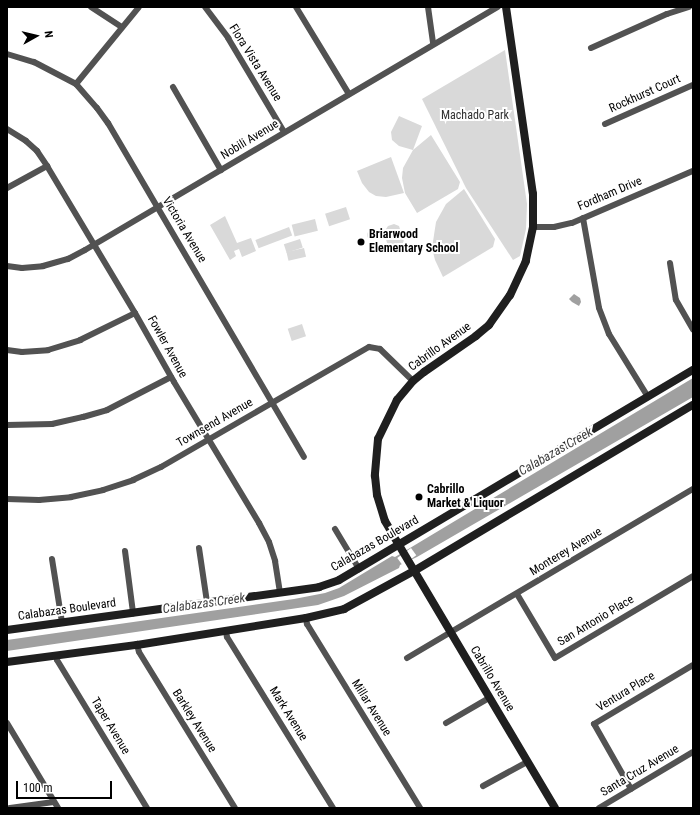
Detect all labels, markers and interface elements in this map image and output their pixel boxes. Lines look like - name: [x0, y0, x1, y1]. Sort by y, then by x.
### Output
- north arrow: [16, 16, 56, 56]
- street label: Flora Vista Avenue: [226, 22, 284, 104]
- text: N: [41, 30, 55, 39]
- street label: Rockhurst Court: [607, 72, 683, 116]
- park label: Machado Park: [441, 109, 509, 123]
- street label: Nobili Avenue: [218, 117, 282, 163]
- street label: Fordham Drive: [576, 174, 644, 214]
- street label: Victoria Avenue: [159, 195, 209, 265]
- place label: Briarwood Elementary School: [369, 228, 459, 256]
- marker: Briarwood Elementary School: [356, 237, 366, 247]
- street label: Fowler Avenue: [144, 313, 190, 381]
- street label: Cabrillo Avenue: [406, 320, 474, 374]
- street label: Townsend Avenue: [174, 395, 256, 451]
- water label: Calabazas Creek: [516, 424, 596, 480]
- place label: Cabrillo Market & Liquor: [427, 483, 504, 511]
- marker: Cabrillo Market & Liquor: [414, 492, 424, 502]
- street label: Calabazas Boulevard: [329, 513, 421, 575]
- street label: Monterey Avenue: [527, 525, 605, 579]
- water label: Calabazas Creek: [162, 590, 246, 618]
- street label: San Antonio Place: [555, 593, 637, 649]
- street label: Calabazas Boulevard: [17, 596, 117, 624]
- street label: Cabrillo Avenue: [467, 644, 517, 714]
- street label: Ventura Place: [594, 669, 658, 715]
- street label: Millar Avenue: [348, 677, 394, 739]
- street label: Mark Avenue: [266, 684, 310, 744]
- street label: Barkley Avenue: [169, 687, 219, 755]
- street label: Taper Avenue: [87, 695, 133, 757]
- street label: Santa Cruz Avenue: [598, 742, 682, 800]
- scale bar: [18, 773, 114, 799]
- text: 100 m: [23, 781, 53, 795]

